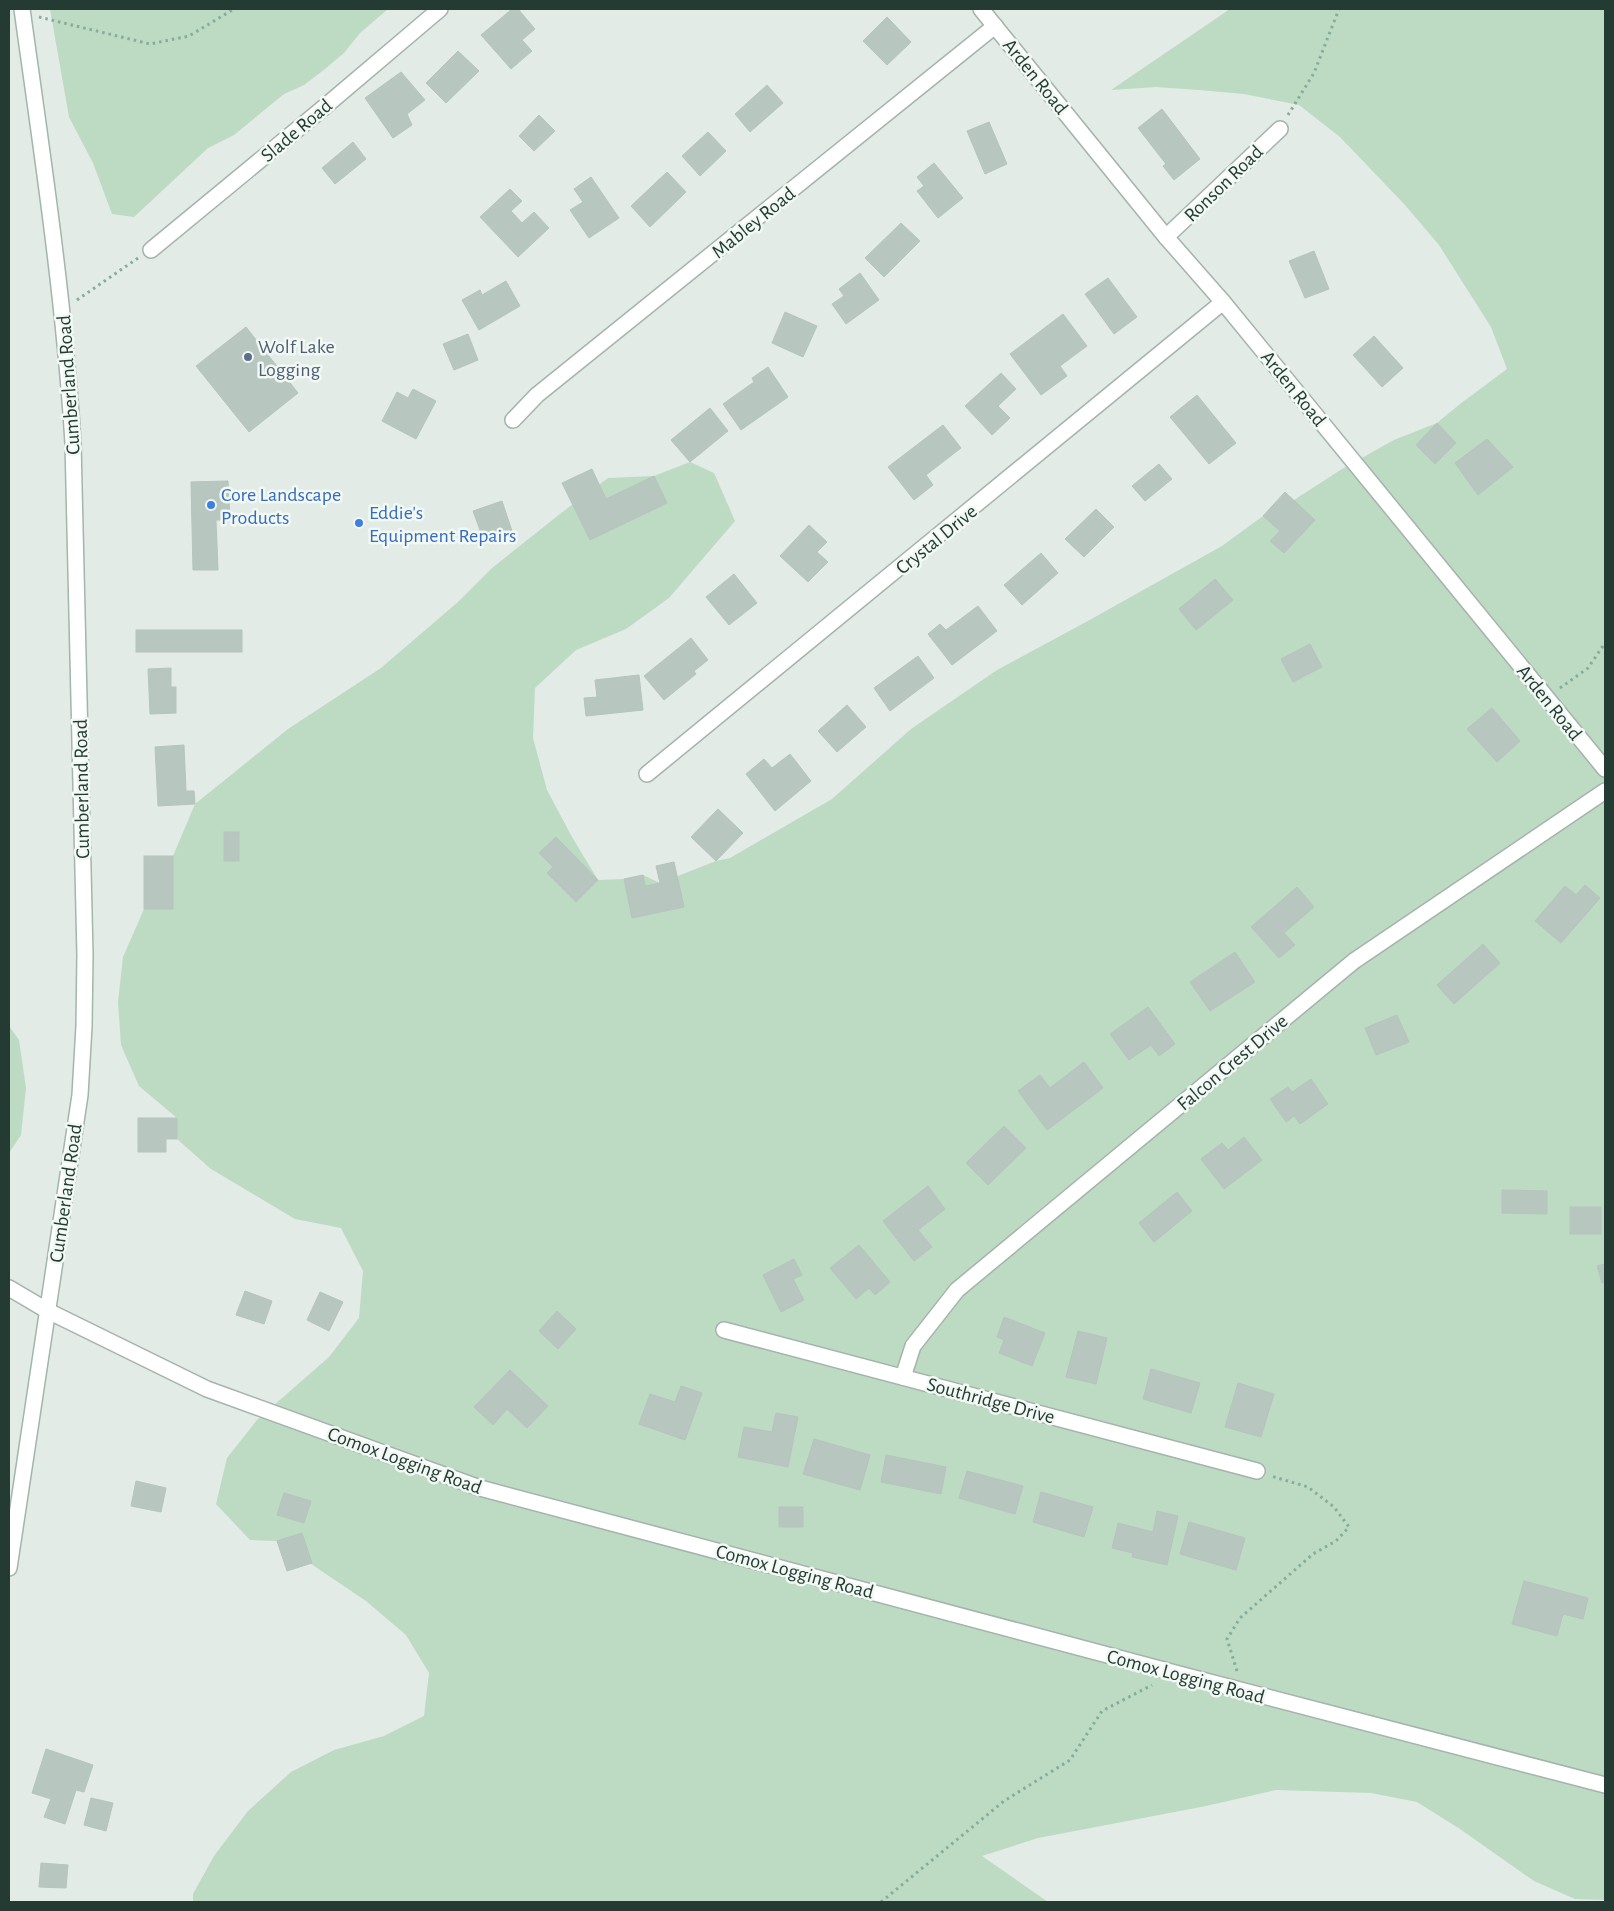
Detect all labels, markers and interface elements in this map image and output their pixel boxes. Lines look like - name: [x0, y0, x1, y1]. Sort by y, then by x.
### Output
- street label: Arden Road: [999, 35, 1072, 118]
- street label: Slade Road: [257, 95, 336, 166]
- street label: Ronson Road: [1181, 142, 1267, 226]
- street label: Mabley Road: [708, 183, 799, 262]
- street label: Cumberland Road: [54, 314, 84, 455]
- place label: Wolf Lake Logging: [258, 337, 335, 380]
- street label: Arden Road: [1257, 347, 1330, 430]
- marker: Wolf Lake Logging: [242, 351, 254, 363]
- place label: Core Landscape Products: [221, 485, 341, 528]
- marker: Core Landscape Products: [205, 499, 217, 511]
- street label: Crystal Drive: [892, 501, 981, 578]
- place label: Eddie's Equipment Repairs: [369, 503, 516, 546]
- marker: Eddie's Equipment Repairs: [353, 517, 365, 529]
- street label: Arden Road: [1513, 661, 1586, 744]
- street label: Cumberland Road: [71, 719, 93, 859]
- street label: Falcon Crest Drive: [1174, 1011, 1292, 1115]
- street label: Cumberland Road: [46, 1122, 86, 1264]
- street label: Southridge Drive: [925, 1374, 1057, 1428]
- street label: Comox Logging Road: [325, 1424, 484, 1498]
- street label: Comox Logging Road: [714, 1541, 876, 1603]
- street label: Comox Logging Road: [1105, 1646, 1267, 1708]

